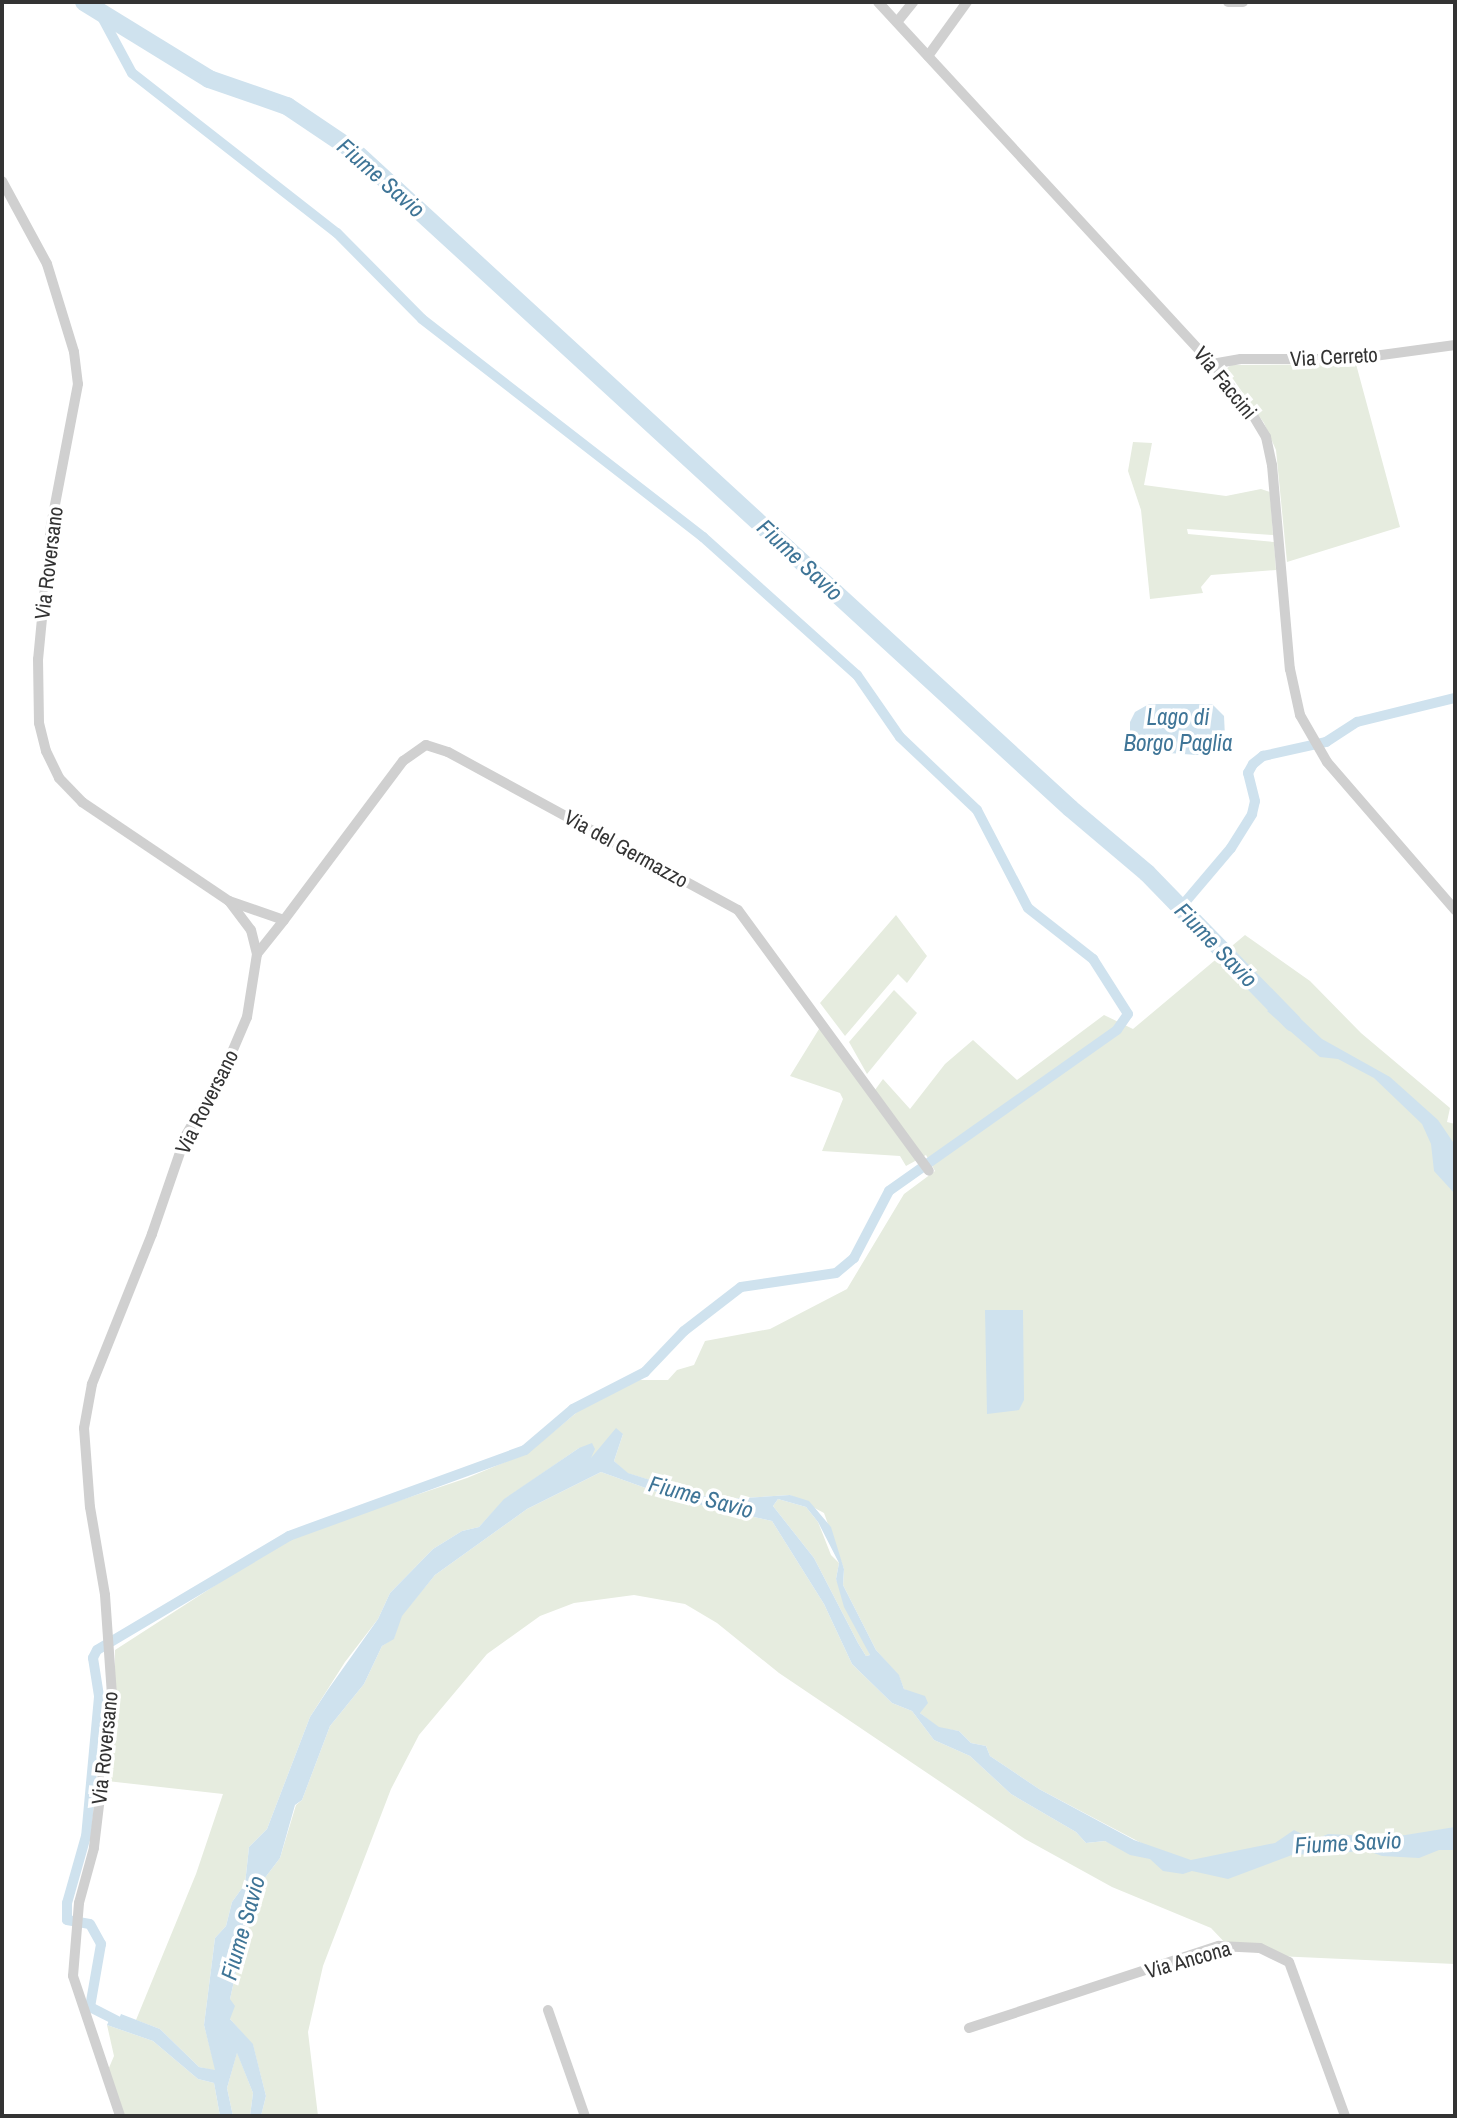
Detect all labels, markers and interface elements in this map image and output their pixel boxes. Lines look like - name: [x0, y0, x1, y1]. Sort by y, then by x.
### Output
- water label: Fiume Savio: [332, 133, 430, 223]
- street label: Via Faccini: [1188, 342, 1262, 424]
- street label: Via Cerreto: [1290, 342, 1378, 372]
- street label: Via Roversano: [30, 505, 68, 621]
- water label: Fiume Savio: [751, 513, 849, 607]
- water label: Lago di Borgo Paglia: [1123, 703, 1233, 757]
- street label: Via del Germazzo: [560, 805, 692, 893]
- water label: Fiume Savio: [1169, 897, 1263, 993]
- street label: Via Roversano: [170, 1046, 244, 1158]
- water label: Fiume Savio: [646, 1470, 756, 1524]
- street label: Via Roversano: [87, 1690, 123, 1806]
- water label: Fiume Savio: [1294, 1826, 1402, 1860]
- water label: Fiume Savio: [215, 1873, 271, 1983]
- street label: Via Ancona: [1142, 1936, 1234, 1984]

